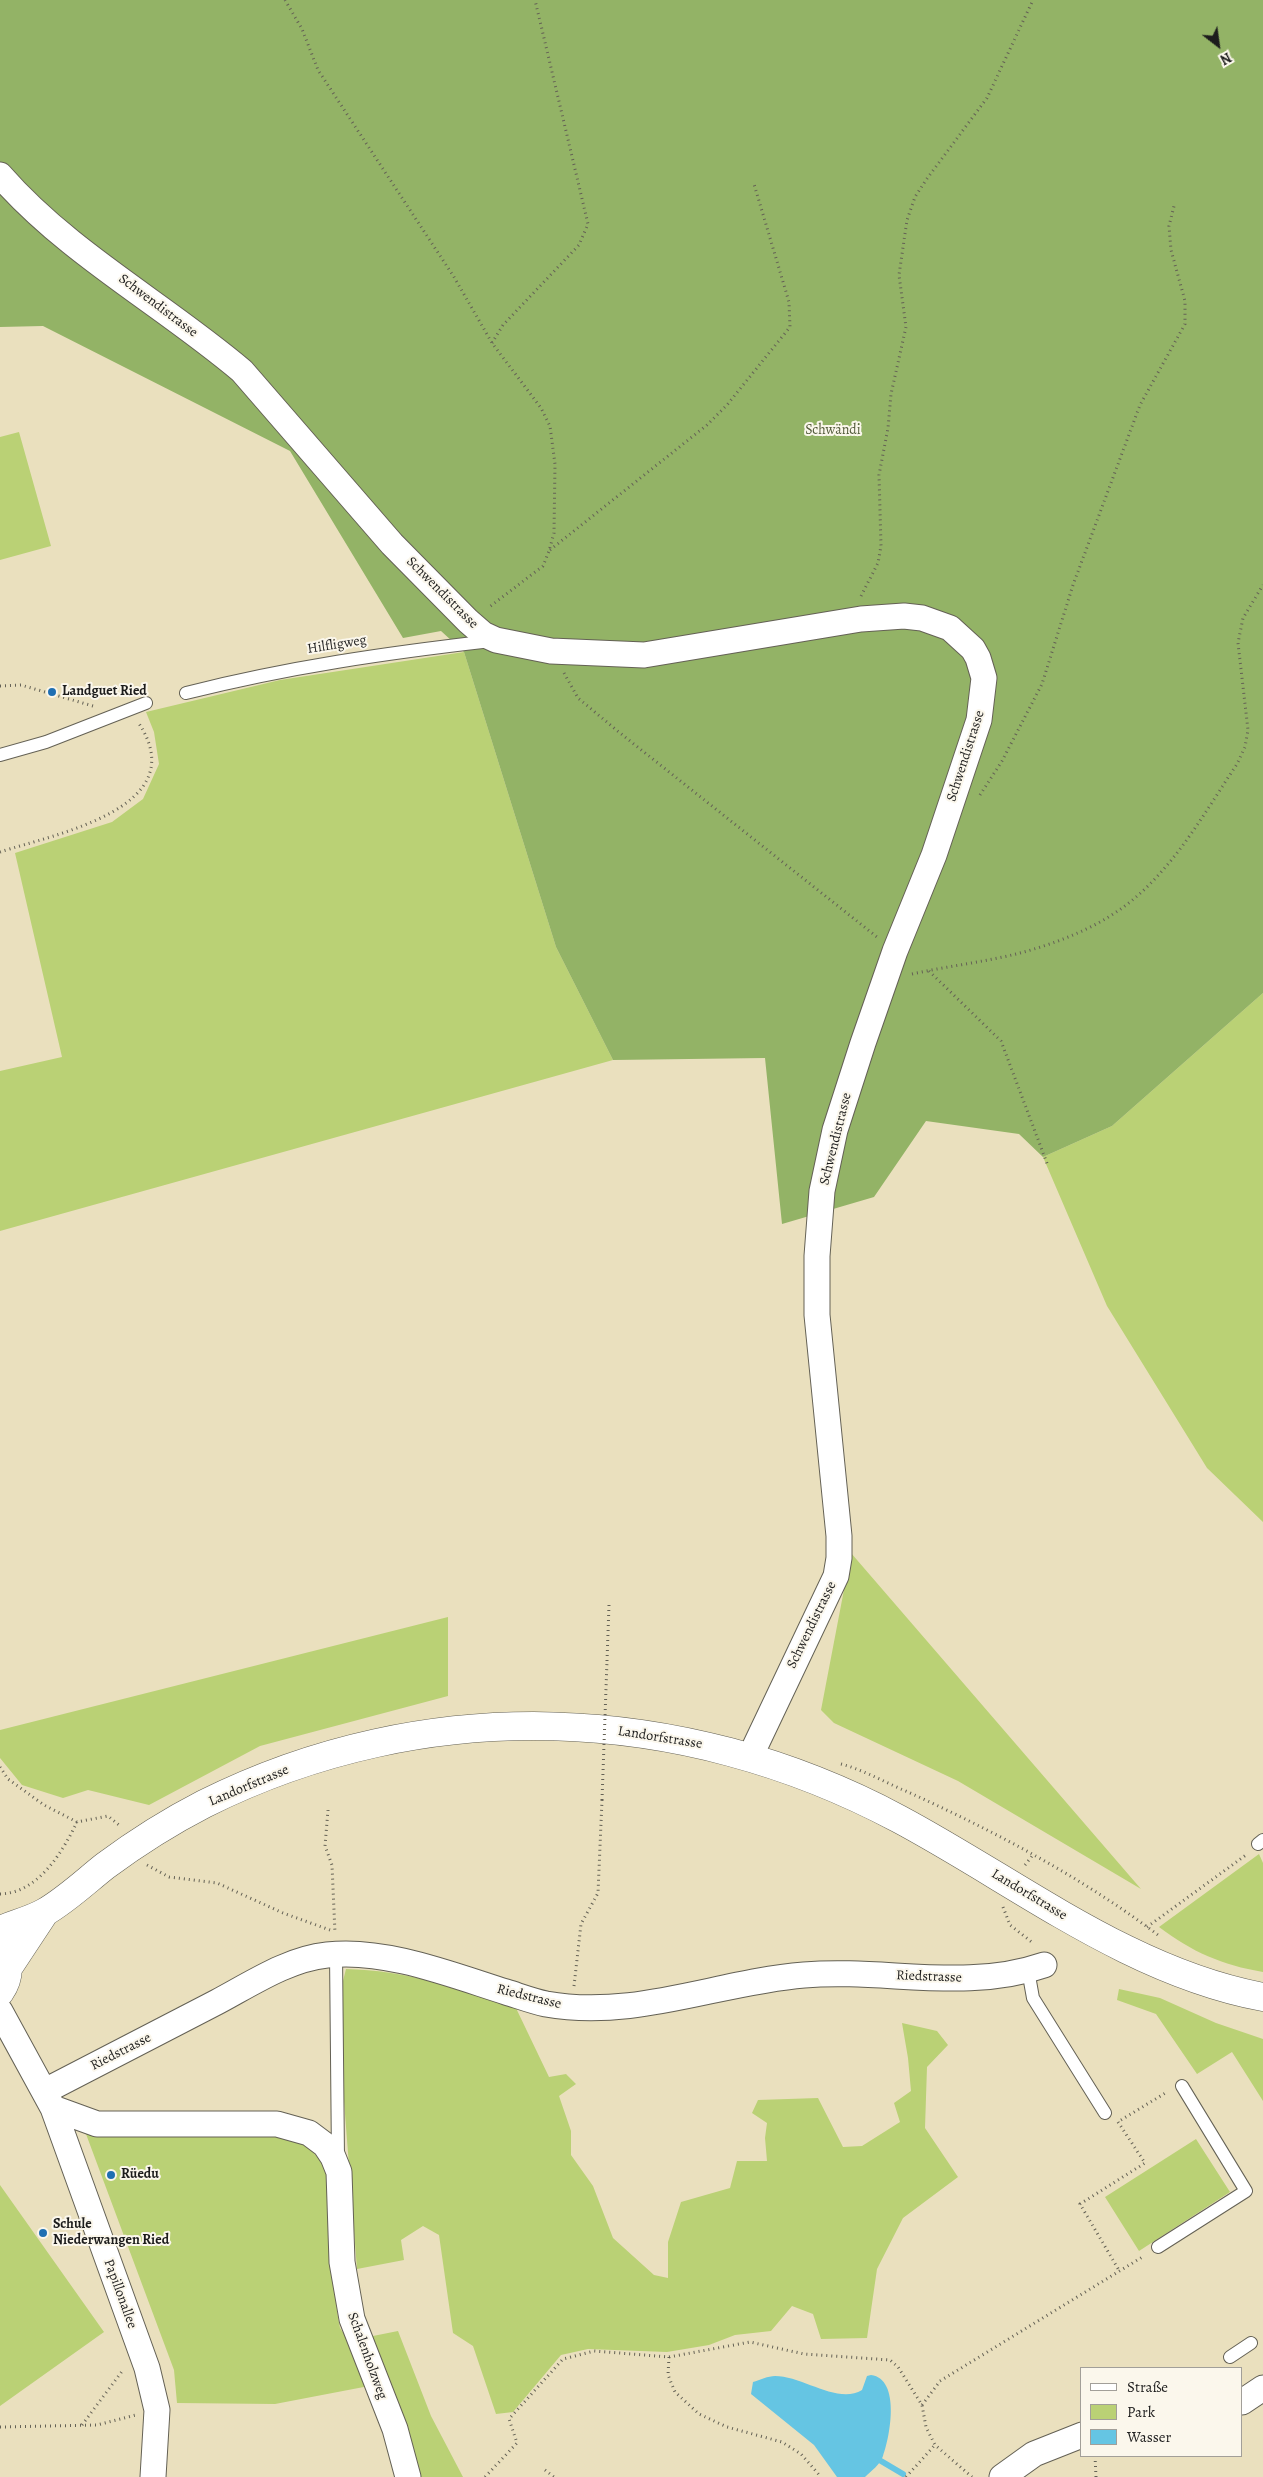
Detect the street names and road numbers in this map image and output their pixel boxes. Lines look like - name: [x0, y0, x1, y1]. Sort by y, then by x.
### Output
- street label: Schwendistrasse: [115, 271, 201, 341]
- street label: Schwendistrasse: [403, 554, 481, 632]
- street label: Hilfligweg: [306, 632, 368, 658]
- street label: Schwendistrasse: [943, 708, 989, 804]
- street label: Schwendistrasse: [816, 1091, 856, 1187]
- street label: Schwendistrasse: [784, 1579, 840, 1671]
- street label: Landorfstrasse: [617, 1723, 703, 1753]
- street label: Landorfstrasse: [206, 1762, 292, 1810]
- street label: Landorfstrasse: [988, 1866, 1070, 1924]
- street label: Riedstrasse: [896, 1967, 962, 1987]
- street label: Riedstrasse: [495, 1981, 563, 2013]
- street label: Riedstrasse: [88, 2030, 154, 2074]
- street label: Papillonallee: [100, 2257, 140, 2331]
- street label: Schalenholzweg: [343, 2310, 391, 2402]

